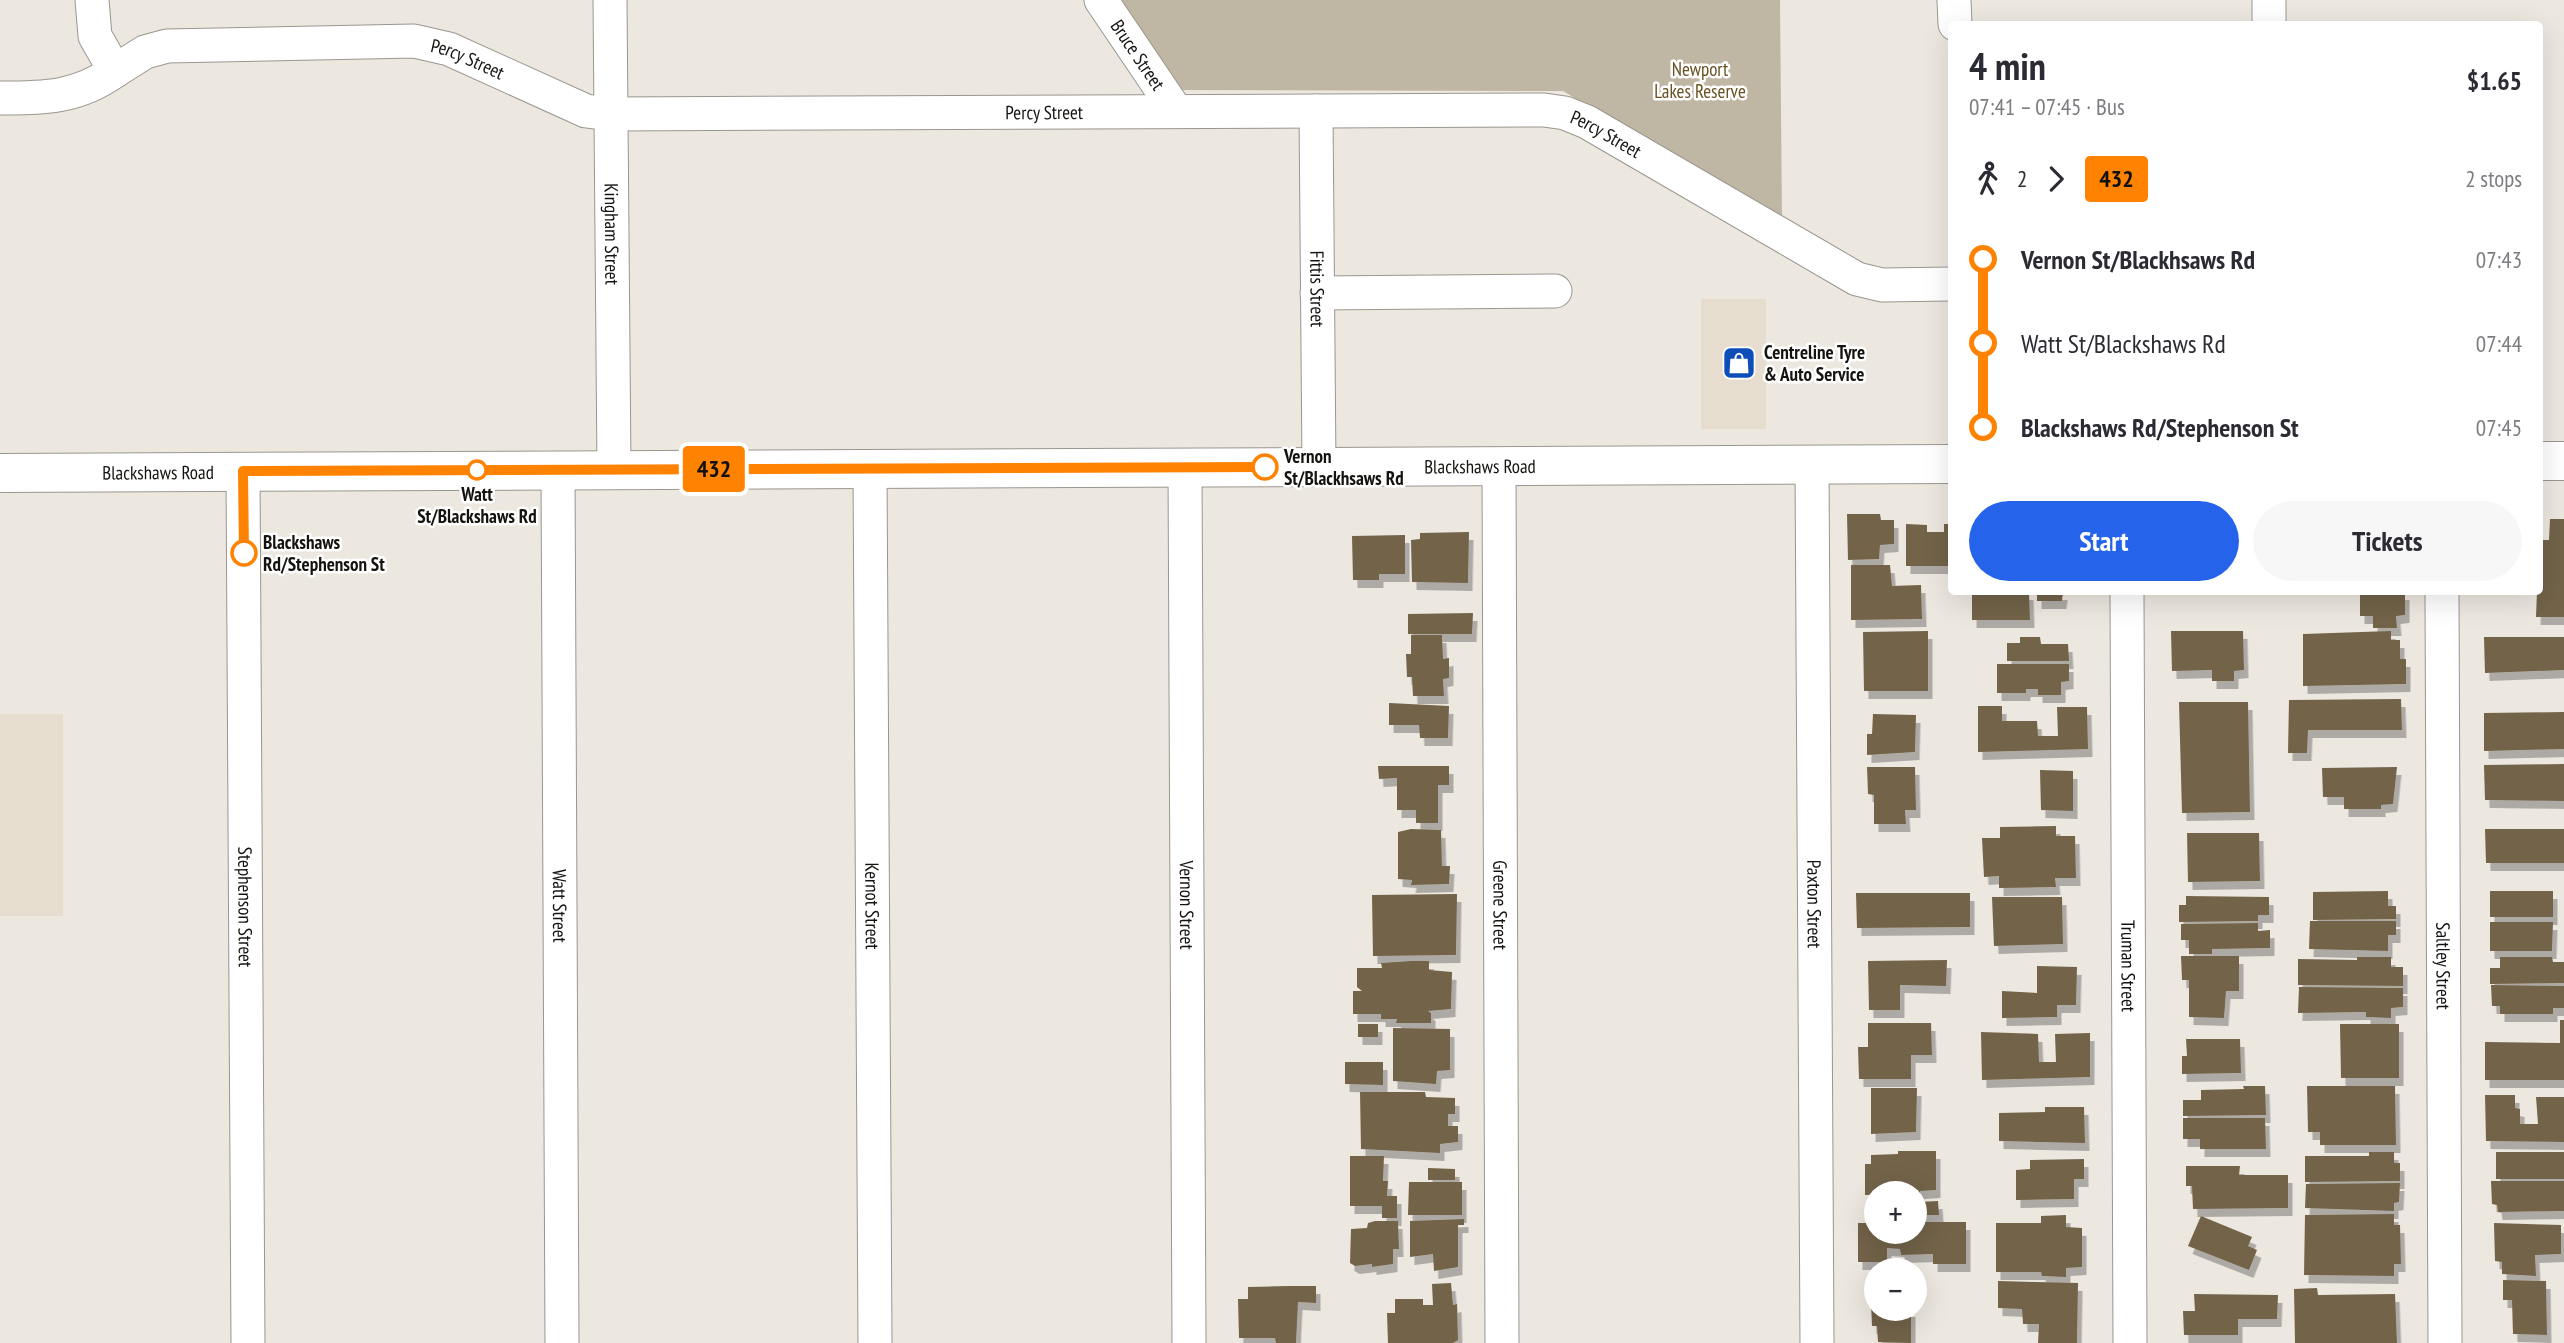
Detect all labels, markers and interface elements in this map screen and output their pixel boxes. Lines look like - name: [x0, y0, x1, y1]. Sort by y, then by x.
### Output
- street label: Bruce Street: [1106, 15, 1171, 95]
- street label: Percy Street: [429, 33, 509, 85]
- text: 4 min: [1969, 41, 2046, 90]
- park label: Newport Lakes Reserve: [1654, 57, 1746, 103]
- text: $1.65: [2467, 64, 2522, 97]
- text: 07:41 – 07:45 · Bus: [1969, 92, 2125, 121]
- street label: Percy Street: [1005, 100, 1084, 124]
- street label: Percy Street: [1567, 105, 1646, 163]
- icon: walk: [1969, 160, 2007, 198]
- icon: forward: [2037, 160, 2075, 198]
- text: 432: [2099, 163, 2134, 194]
- text: 2: [2017, 164, 2027, 193]
- text: 2 stops: [2465, 164, 2522, 193]
- street label: Kingham Street: [600, 183, 624, 286]
- text: Vernon St/Blackhsaws Rd: [2021, 243, 2255, 276]
- text: 07:43: [2476, 245, 2522, 274]
- street label: Fittis Street: [1305, 251, 1330, 328]
- text: Watt St/Blackshaws Rd: [2021, 327, 2226, 360]
- text: 07:44: [2476, 329, 2522, 358]
- place label: Centreline Tyre & Auto Service: [1764, 340, 1865, 386]
- shop icon: Centreline Tyre & Auto Service: [1720, 344, 1758, 382]
- text: Blackshaws Rd/Stephenson St: [2021, 411, 2299, 444]
- text: 07:45: [2476, 413, 2522, 442]
- place label: Vernon St/Blackhsaws Rd: [1283, 444, 1404, 490]
- line badge: 432: [674, 446, 754, 492]
- text: 432: [697, 453, 731, 484]
- marker: Vernon St/Blackhsaws Rd: [1252, 454, 1278, 480]
- street label: Blackshaws Road: [1424, 454, 1536, 478]
- street label: Blackshaws Road: [102, 460, 214, 485]
- marker: Watt St/Blackshaws Rd: [467, 460, 487, 480]
- place label: Watt St/Blackshaws Rd: [417, 482, 537, 528]
- button: Start: [1969, 501, 2239, 581]
- button: Tickets: [2253, 501, 2522, 581]
- place label: Blackshaws Rd/Stephenson St: [263, 530, 385, 576]
- marker: Blackshaws Rd/Stephenson St: [231, 540, 257, 566]
- street label: Stephenson Street: [233, 847, 258, 968]
- street label: Vernon Street: [1175, 859, 1199, 950]
- street label: Greene Street: [1488, 860, 1513, 951]
- street label: Paxton Street: [1802, 860, 1827, 949]
- street label: Kernot Street: [860, 862, 885, 950]
- street label: Watt Street: [548, 869, 572, 944]
- street label: Truman Street: [2116, 920, 2141, 1013]
- street label: Saltley Street: [2431, 922, 2456, 1011]
- map controls: [1864, 1181, 1927, 1321]
- button: +: [1864, 1181, 1927, 1244]
- button: −: [1864, 1258, 1927, 1321]

